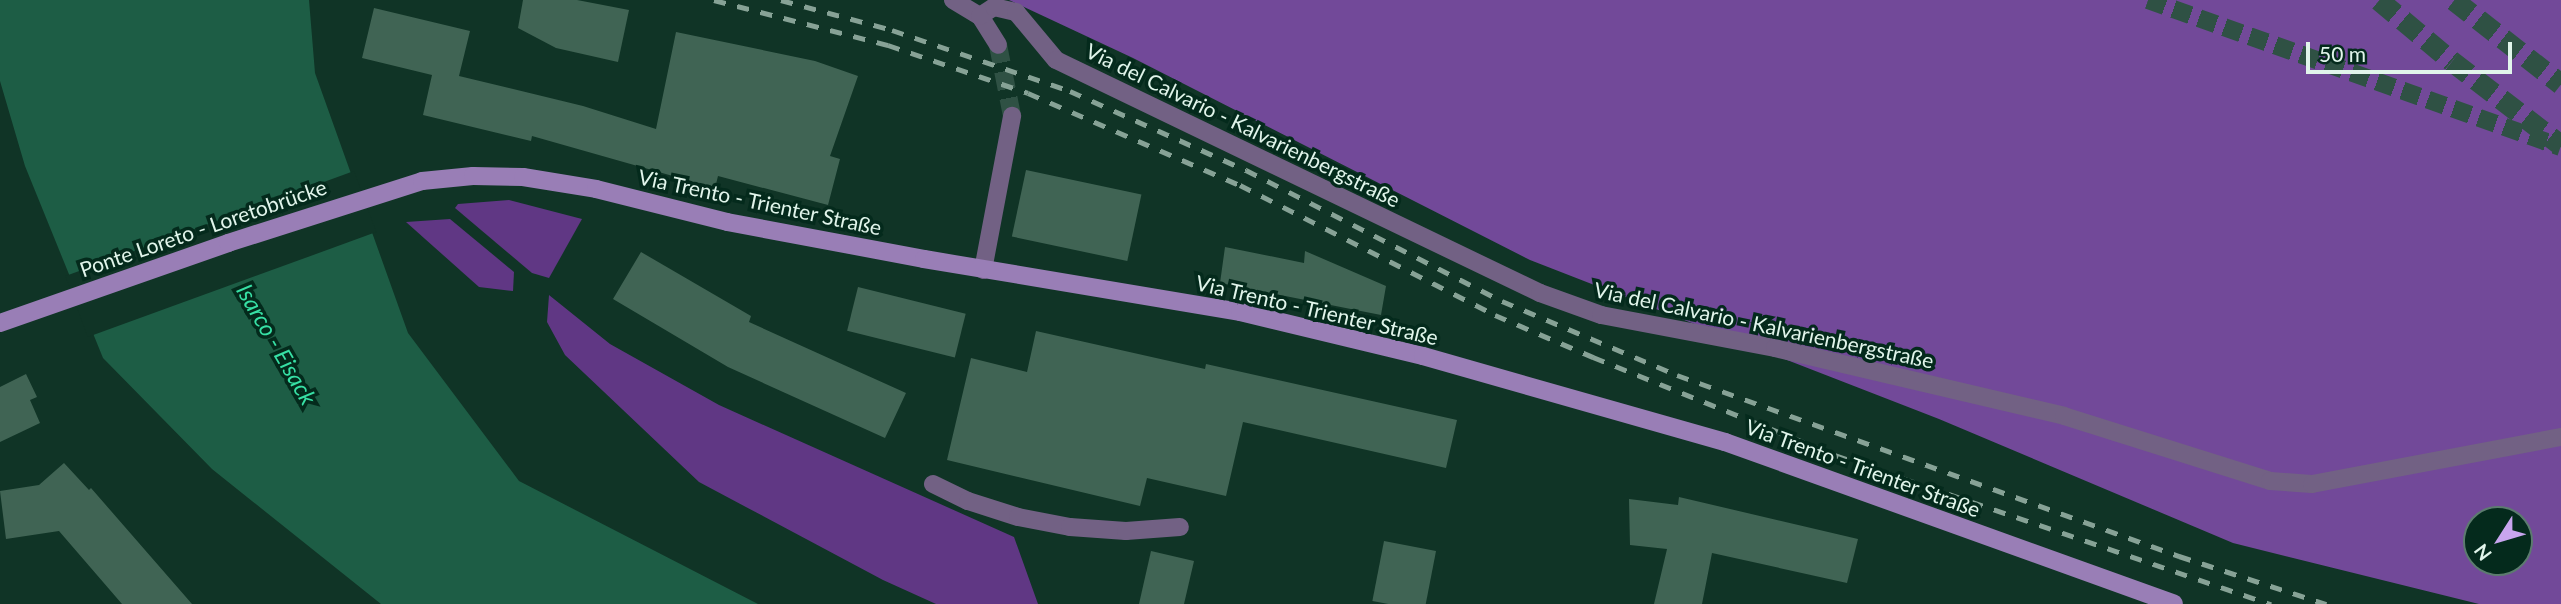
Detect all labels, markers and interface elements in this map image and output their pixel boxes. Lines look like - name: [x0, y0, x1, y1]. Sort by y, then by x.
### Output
- scale bar: [2309, 28, 2516, 72]
- street label: Via del Calvario - Kalvarienbergstraße: [1082, 38, 1404, 212]
- text: 50 m: [2319, 41, 2366, 66]
- street label: Via Trento - Trienter Straße: [635, 164, 885, 240]
- street label: Ponte Loreto - Loretobrücke: [76, 174, 330, 282]
- street label: Via Trento - Trienter Straße: [1193, 270, 1441, 350]
- street label: Via del Calvario - Kalvarienbergstraße: [1592, 277, 1936, 373]
- water label: Isarco - Eisack: [231, 279, 323, 409]
- street label: Via Trento - Trienter Straße: [1741, 413, 1985, 523]
- north arrow: [2463, 506, 2533, 576]
- text: N: [2469, 540, 2496, 566]

